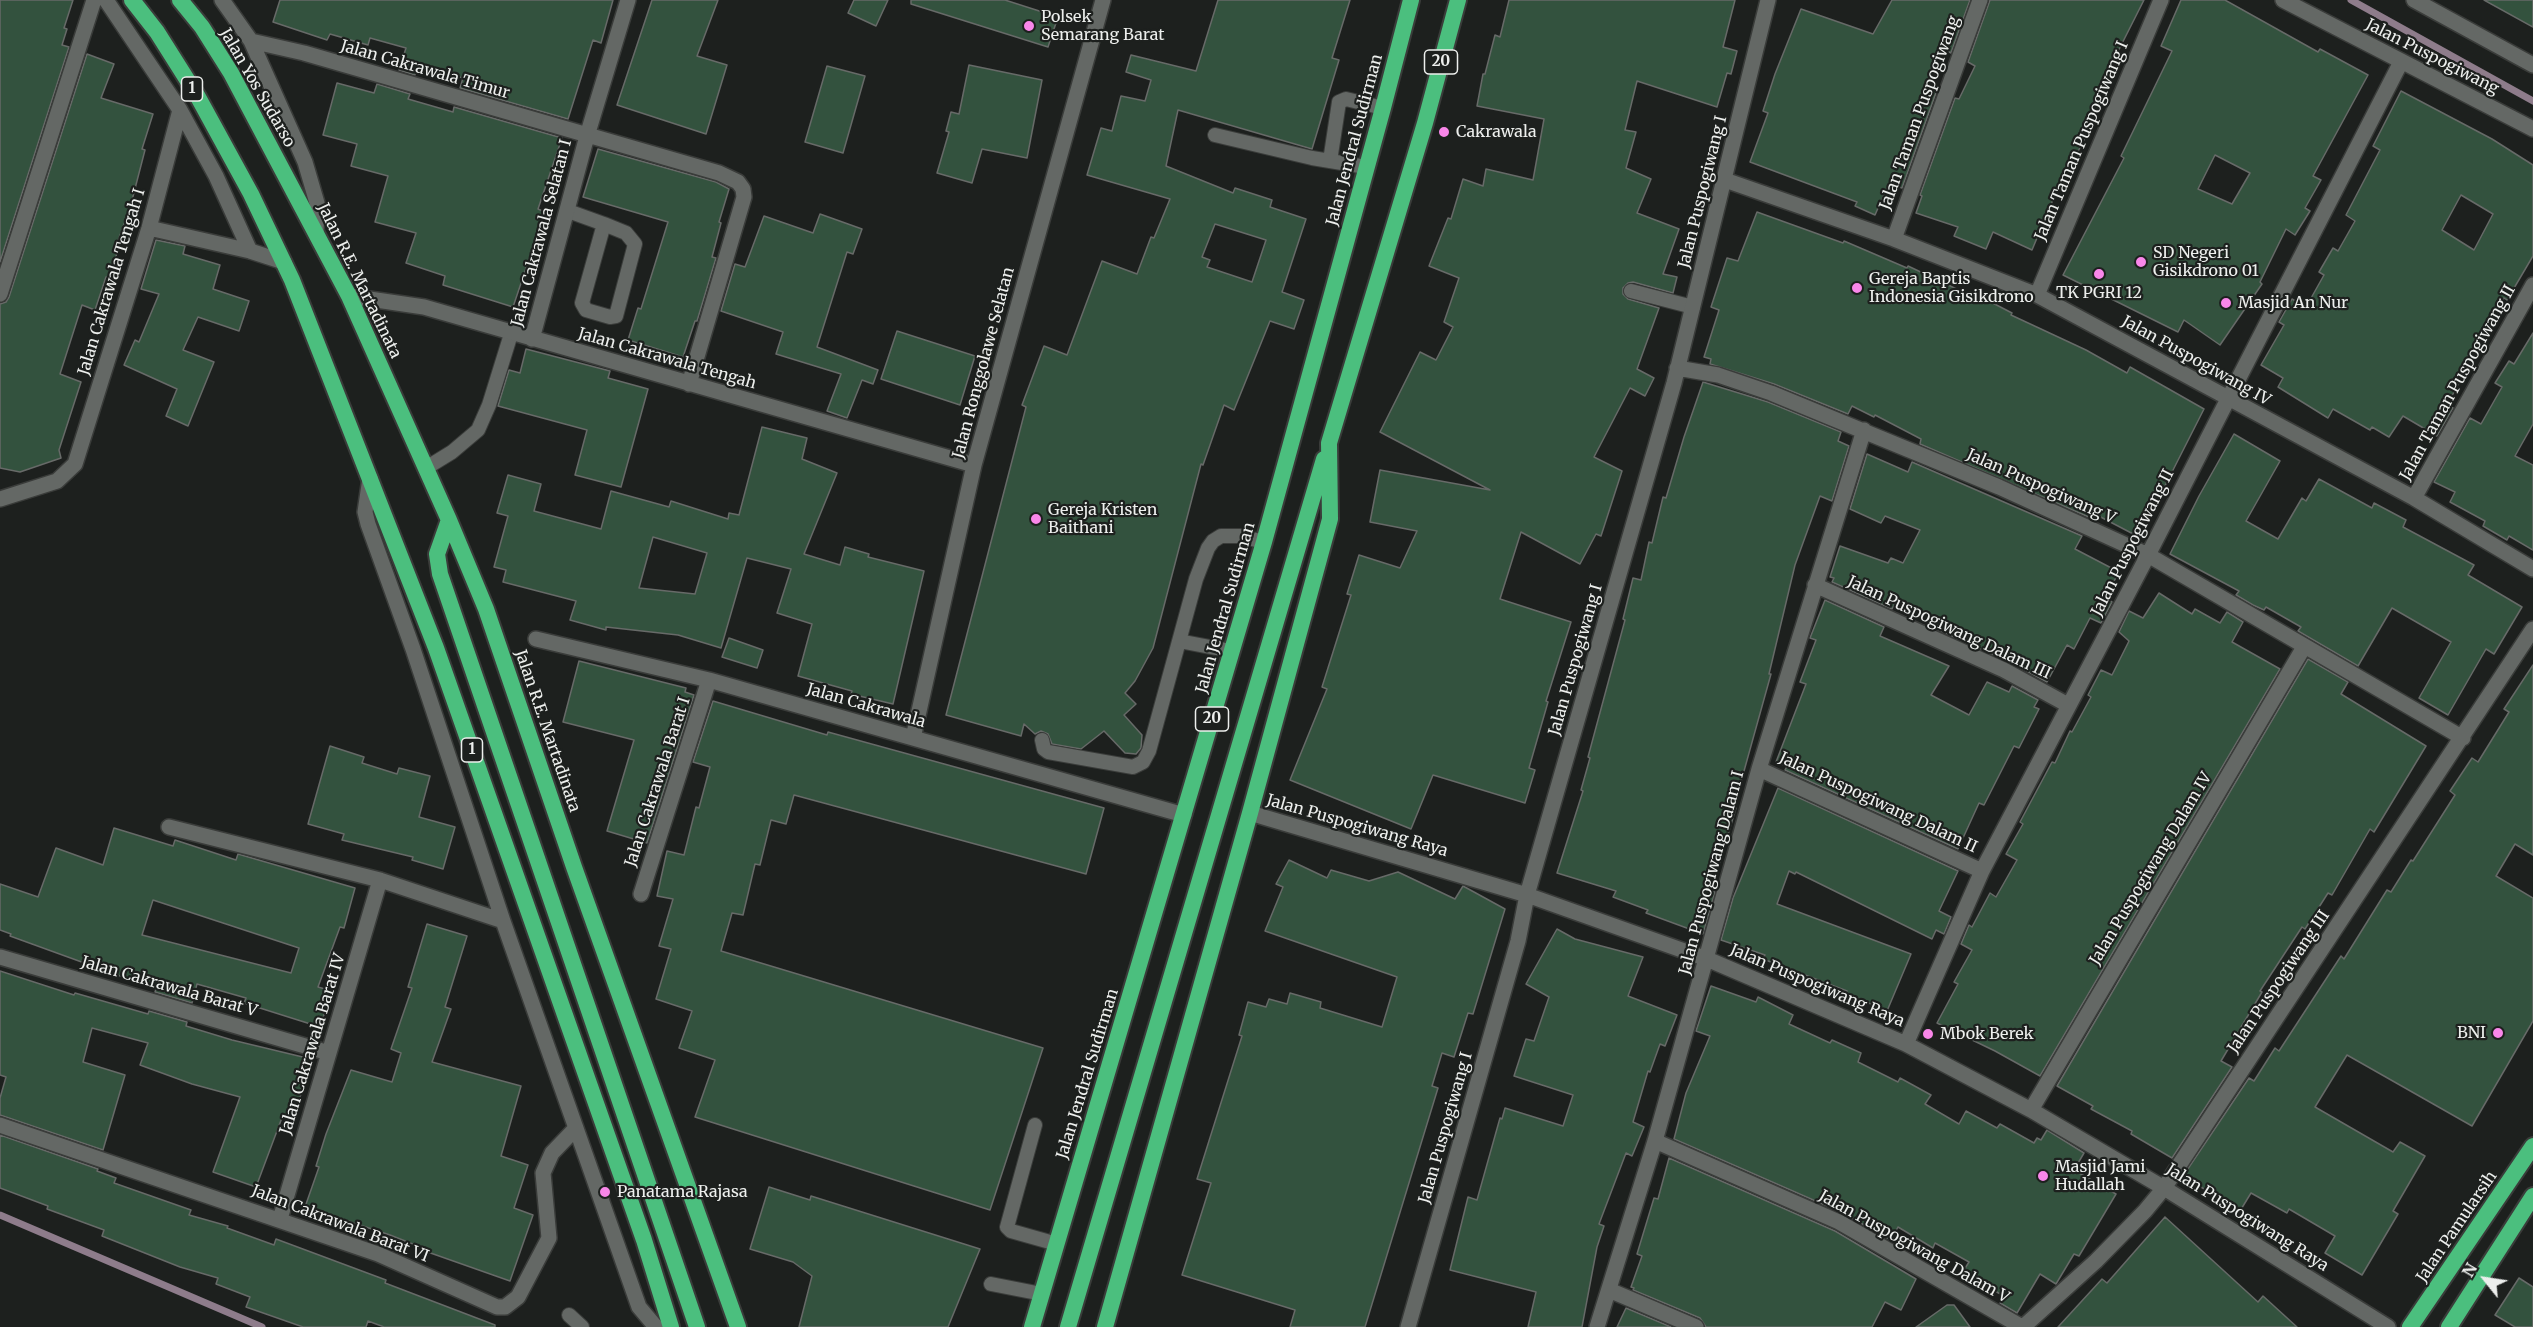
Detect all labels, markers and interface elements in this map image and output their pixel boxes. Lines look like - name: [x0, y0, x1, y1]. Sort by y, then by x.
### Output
- place label: Polsek Semarang Barat: [1041, 7, 1164, 45]
- street label: Jalan Taman Puspogiwang: [1876, 13, 1964, 213]
- street label: Jalan Puspogiwang: [2362, 15, 2502, 99]
- marker: Polsek Semarang Barat: [1022, 19, 1036, 33]
- street label: Jalan Yos Sudarso: [215, 25, 299, 151]
- street label: Jalan Cakrawala Timur: [338, 37, 512, 103]
- street label: Jalan Taman Puspogiwang I: [2031, 38, 2133, 244]
- road number: 20: [1424, 50, 1458, 74]
- street label: Jalan Jendral Sudirman: [1323, 52, 1387, 228]
- road number: 1: [182, 77, 202, 101]
- street label: Jalan Puspogiwang I: [1675, 114, 1731, 270]
- place label: Cakrawala: [1456, 122, 1537, 142]
- marker: Cakrawala: [1437, 125, 1451, 139]
- street label: Jalan Cakrawala Selatan I: [508, 137, 576, 329]
- street label: Jalan Cakrawala Tengah I: [74, 186, 150, 378]
- street label: Jalan R.E. Martadinata: [313, 200, 405, 362]
- place label: SD Negeri Gisikdrono 01: [2153, 243, 2259, 281]
- marker: SD Negeri Gisikdrono 01: [2134, 255, 2148, 269]
- street label: Jalan Ronggolawe Selatan: [949, 265, 1019, 461]
- marker: TK PGRI 12: [2092, 267, 2106, 281]
- place label: Gereja Baptis Indonesia Gisikdrono: [1869, 269, 2034, 307]
- marker: Gereja Baptis Indonesia Gisikdrono: [1850, 281, 1864, 295]
- street label: Jalan Taman Puspogiwang II: [2396, 282, 2520, 484]
- place label: TK PGRI 12: [2056, 283, 2142, 303]
- place label: Masjid An Nur: [2238, 293, 2348, 313]
- marker: Masjid An Nur: [2219, 296, 2233, 310]
- street label: Jalan Puspogiwang IV: [2118, 312, 2274, 410]
- street label: Jalan Cakrawala Tengah: [576, 324, 758, 394]
- street label: Jalan Puspogiwang V: [1963, 445, 2119, 529]
- street label: Jalan Puspogiwang II: [2088, 466, 2178, 620]
- place label: Gereja Kristen Baithani: [1048, 500, 1157, 538]
- marker: Gereja Kristen Baithani: [1029, 512, 1043, 526]
- street label: Jalan Jendral Sudirman: [1192, 520, 1260, 696]
- street label: Jalan Puspogiwang Dalam III: [1844, 572, 2054, 684]
- street label: Jalan Puspogiwang I: [1545, 582, 1607, 738]
- street label: Jalan R.E. Martadinata: [510, 647, 584, 815]
- street label: Jalan Cakrawala: [804, 680, 928, 732]
- street label: Jalan Cakrawala Barat I: [621, 695, 695, 869]
- road number: 20: [1196, 707, 1228, 731]
- road number: 1: [462, 738, 482, 762]
- street label: Jalan Puspogiwang Dalam II: [1776, 749, 1980, 857]
- street label: Jalan Puspogiwang Dalam I: [1675, 769, 1749, 977]
- street label: Jalan Puspogiwang Dalam IV: [2086, 769, 2216, 969]
- street label: Jalan Puspogiwang Raya: [1264, 791, 1450, 861]
- street label: Jalan Puspogiwang III: [2224, 907, 2334, 1057]
- street label: Jalan Puspogiwang Raya: [1727, 940, 1907, 1032]
- street label: Jalan Cakrawala Barat IV: [276, 951, 350, 1137]
- street label: Jalan Cakrawala Barat V: [79, 953, 259, 1021]
- street label: Jalan Jendral Sudirman: [1053, 987, 1123, 1161]
- place label: BNI: [2457, 1023, 2486, 1043]
- place label: Mbok Berek: [1940, 1024, 2034, 1044]
- marker: BNI: [2491, 1026, 2505, 1040]
- marker: Mbok Berek: [1921, 1027, 1935, 1041]
- street label: Jalan Puspogiwang I: [1415, 1050, 1477, 1206]
- place label: Masjid Jami Hudallah: [2055, 1157, 2145, 1195]
- street label: Jalan Puspogiwang Raya: [2162, 1160, 2332, 1276]
- street label: Jalan Pamularsih: [2413, 1168, 2501, 1286]
- marker: Masjid Jami Hudallah: [2036, 1169, 2050, 1183]
- street label: Jalan Cakrawala Barat VI: [249, 1181, 431, 1267]
- place label: Panatama Rajasa: [617, 1182, 748, 1202]
- marker: Panatama Rajasa: [598, 1185, 612, 1199]
- street label: Jalan Puspogiwang Dalam V: [1815, 1186, 2013, 1308]
- north arrow: [2455, 1249, 2515, 1309]
- text: N: [2458, 1260, 2481, 1280]

